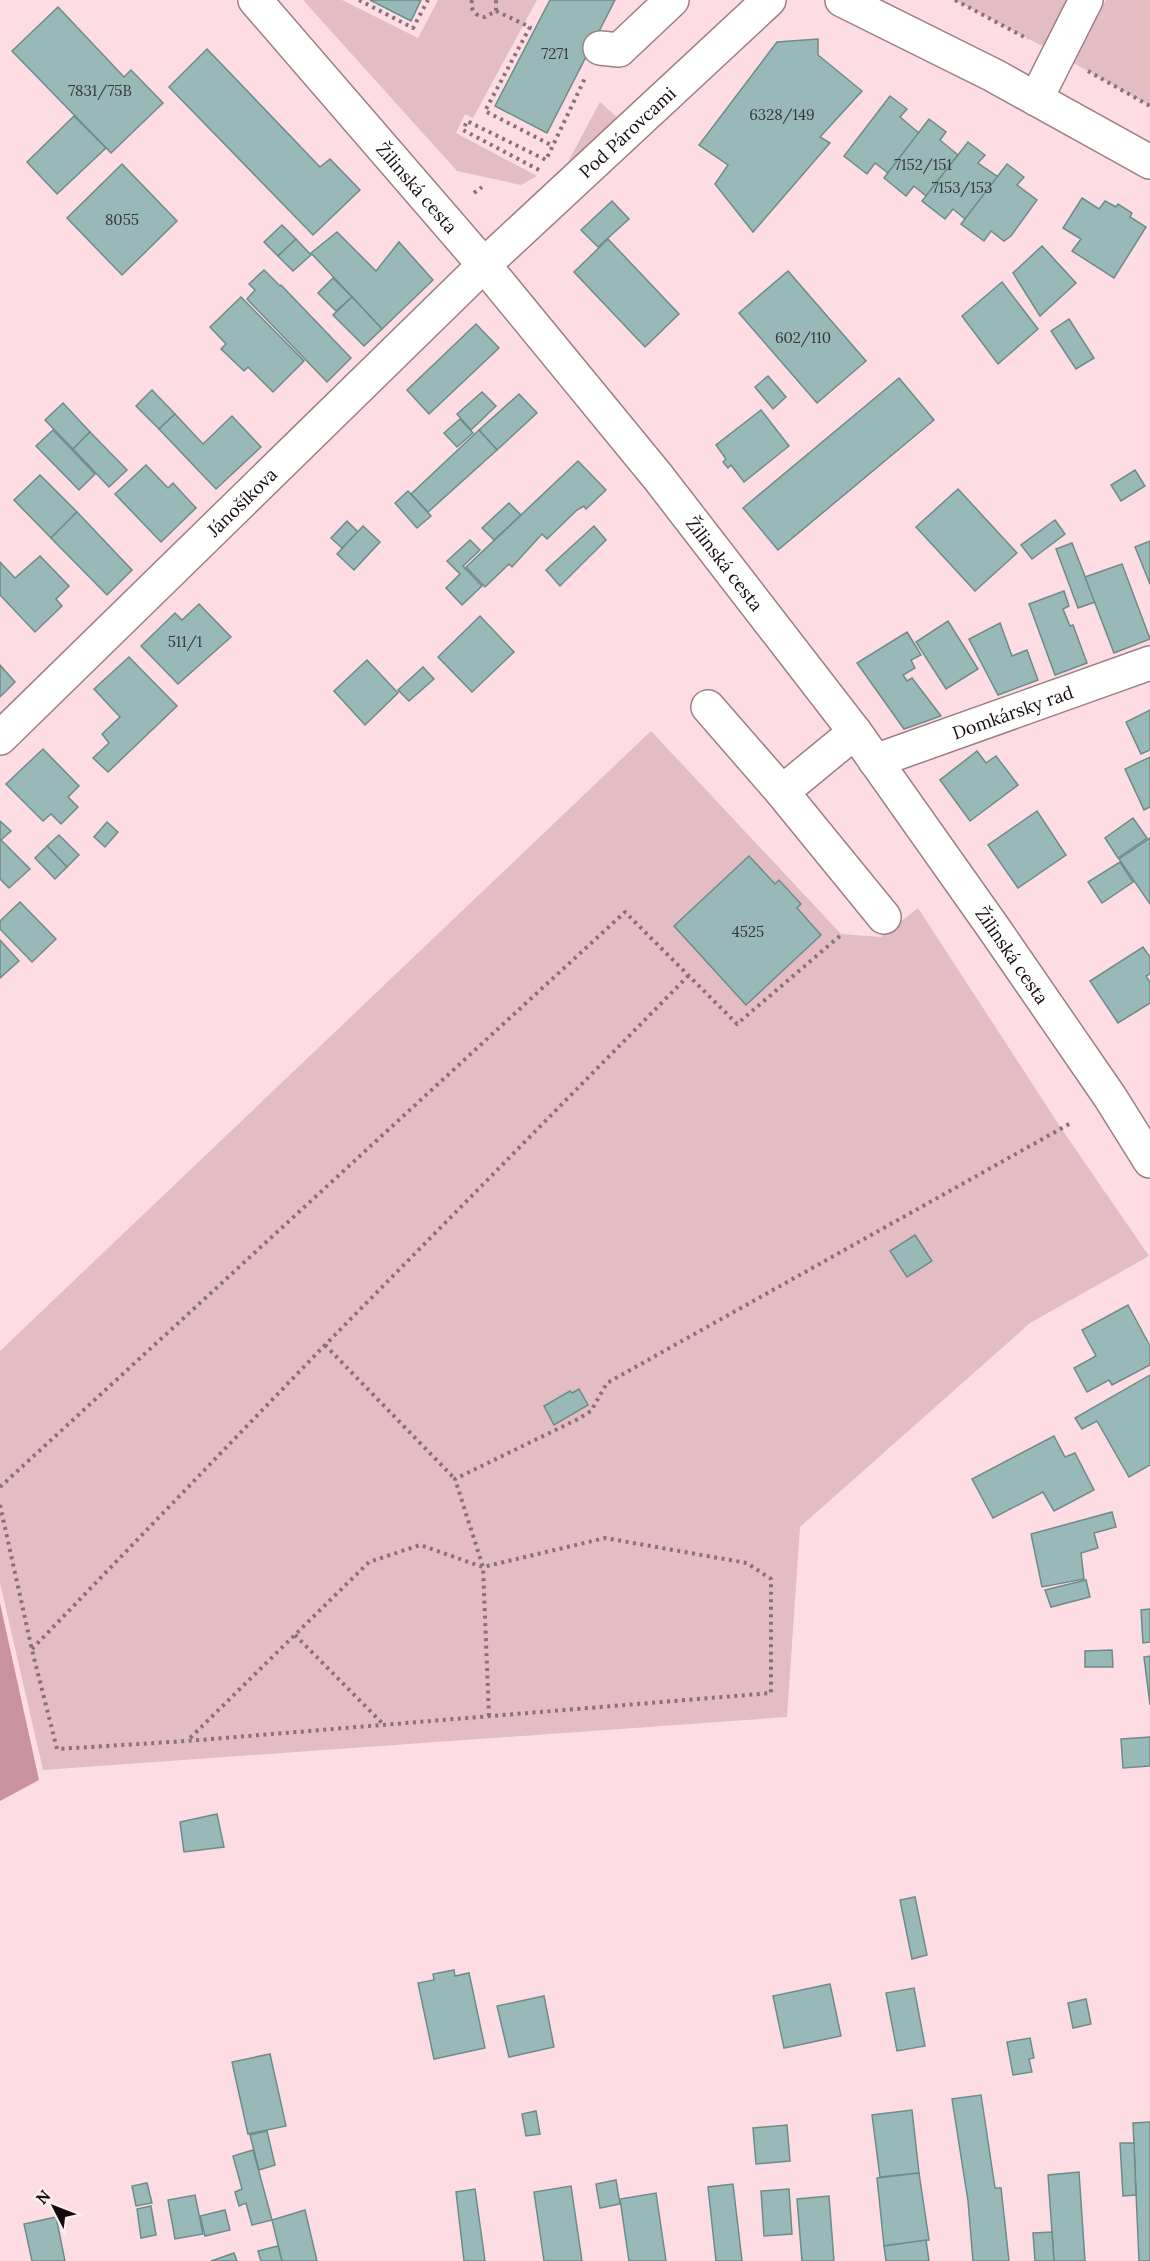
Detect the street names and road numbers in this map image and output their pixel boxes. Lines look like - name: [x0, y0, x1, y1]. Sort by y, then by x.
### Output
- street label: Pod Párovcami: [574, 81, 680, 183]
- street label: Žilinská cesta: [372, 137, 463, 238]
- street label: Jánošíkova: [201, 462, 282, 542]
- street label: Žilinská cesta: [681, 512, 769, 615]
- street label: Domkársky rad: [949, 680, 1076, 744]
- street label: Žilinská cesta: [971, 902, 1054, 1008]

